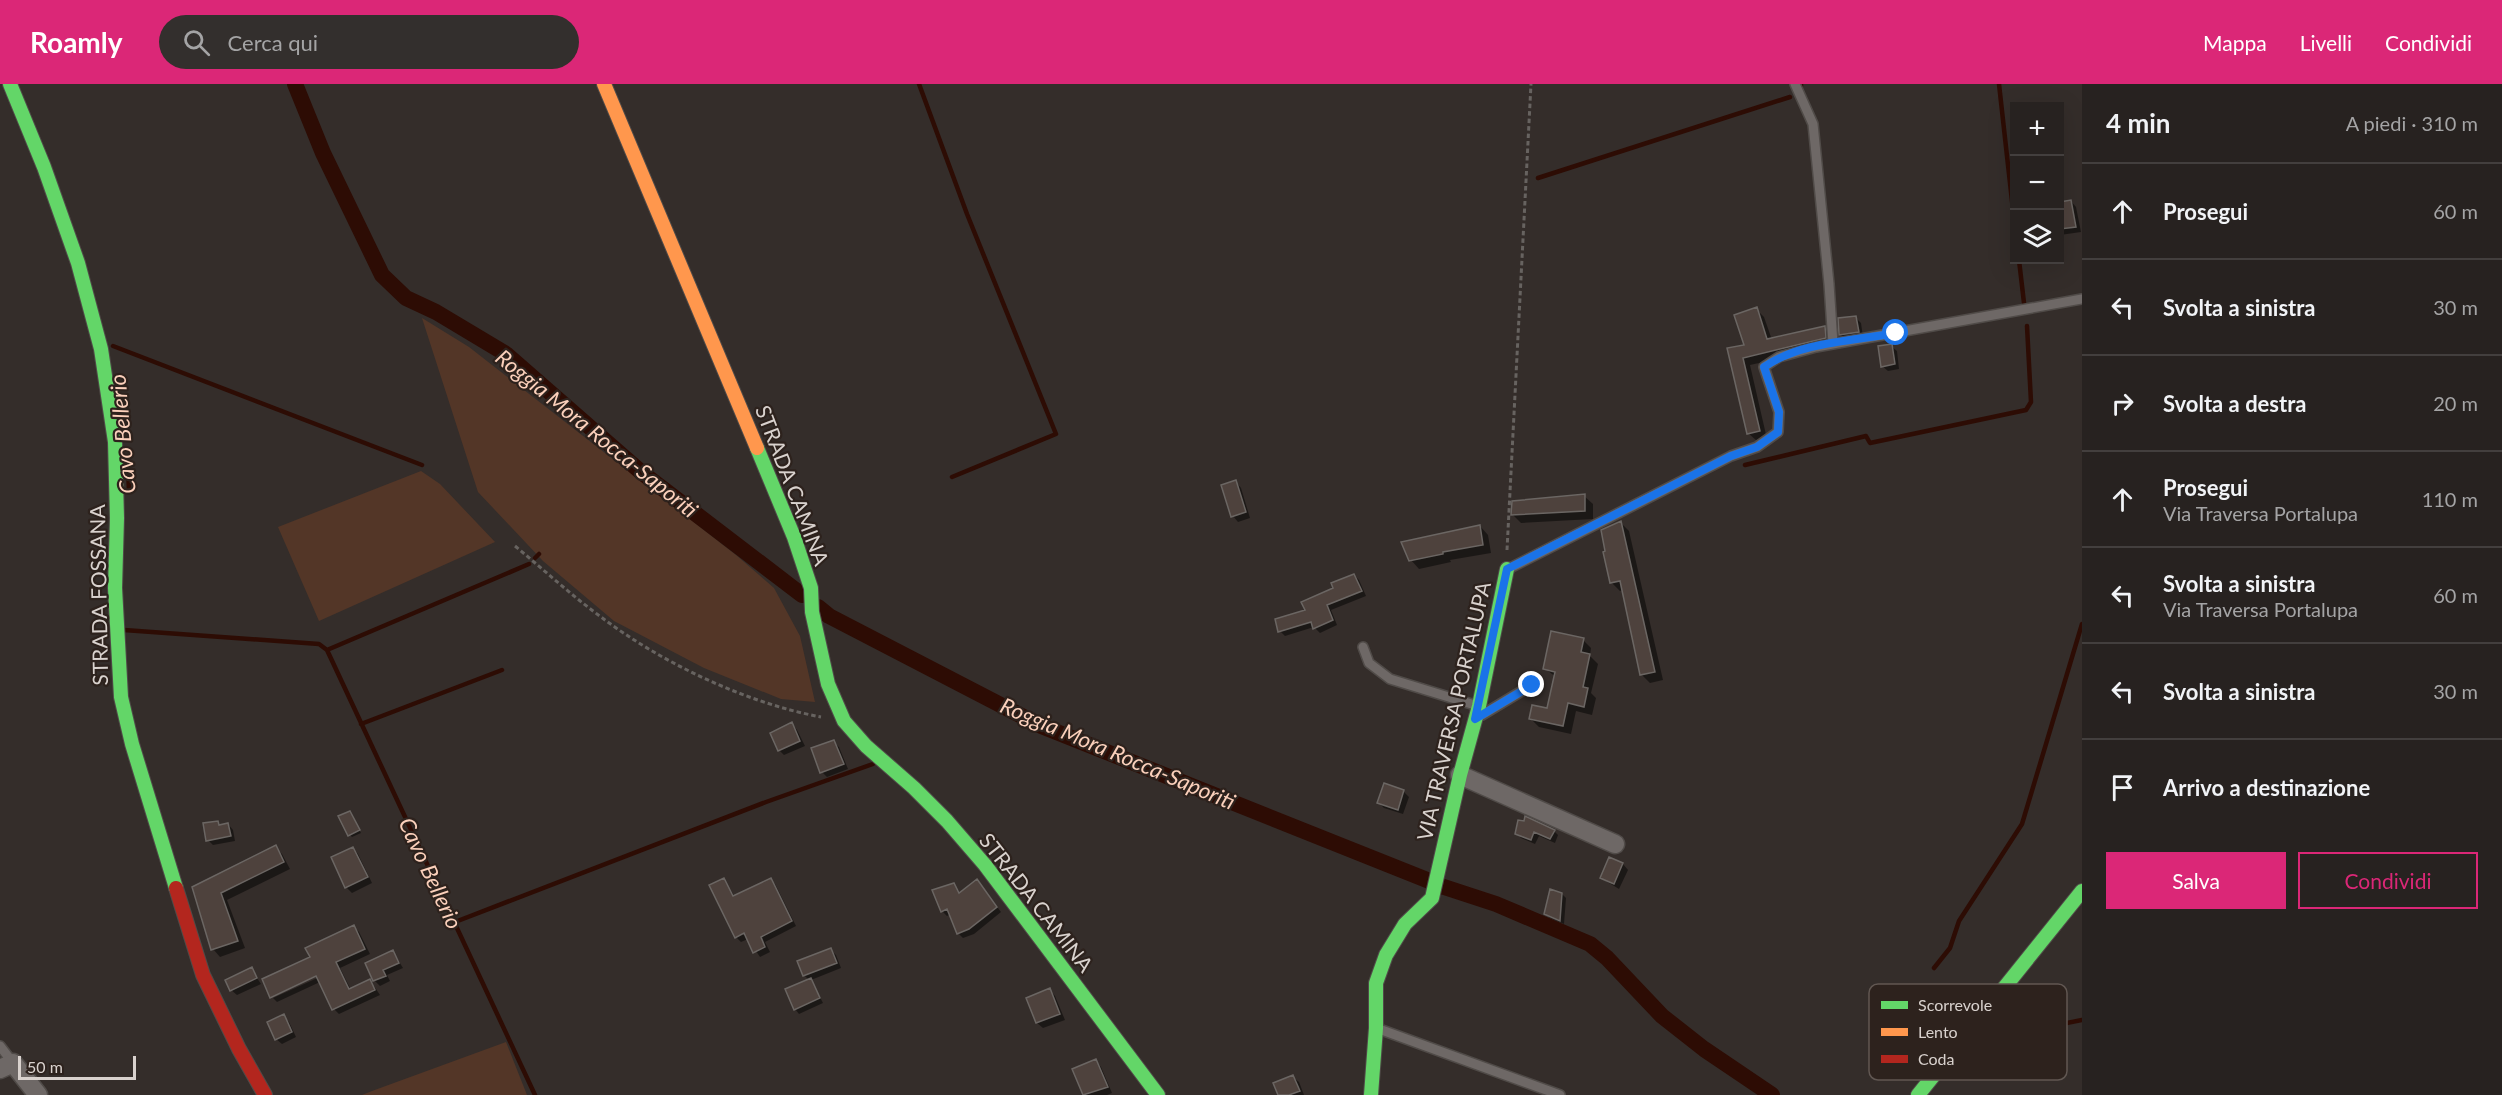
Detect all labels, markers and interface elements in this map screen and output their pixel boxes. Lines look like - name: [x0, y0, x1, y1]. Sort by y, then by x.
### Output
- search box: [159, 15, 579, 69]
- text: Roamly: [30, 25, 123, 59]
- icon: search: [180, 26, 213, 59]
- text: Cerca qui: [228, 29, 318, 56]
- text: Mappa: [2203, 30, 2267, 55]
- text: Livelli: [2300, 30, 2352, 55]
- text: Condividi: [2385, 30, 2472, 55]
- map controls: [2010, 102, 2064, 264]
- button: +: [2010, 102, 2064, 156]
- text: 4 min: [2106, 107, 2170, 139]
- text: A piedi · 310 m: [2346, 111, 2478, 135]
- button: −: [2010, 156, 2064, 210]
- icon: ahead: [2106, 195, 2139, 228]
- text: Prosegui: [2163, 198, 2248, 225]
- text: 60 m: [2433, 199, 2478, 223]
- button: layers: [2010, 210, 2064, 264]
- icon: left: [2106, 291, 2139, 324]
- text: Svolta a sinistra: [2163, 294, 2315, 321]
- text: 30 m: [2433, 295, 2478, 319]
- route start: [1882, 319, 1908, 345]
- water label: Roggia Mora Rocca-Saporiti: [490, 343, 704, 523]
- water label: Cavo Bellerio: [103, 373, 141, 495]
- icon: right: [2106, 387, 2139, 420]
- text: Svolta a destra: [2163, 390, 2306, 417]
- text: 20 m: [2433, 391, 2478, 415]
- street label: STRADA CAMINA: [751, 401, 835, 569]
- text: Prosegui: [2163, 474, 2248, 501]
- icon: ahead: [2106, 483, 2139, 516]
- text: 110 m: [2422, 487, 2478, 511]
- text: Via Traversa Portalupa: [2163, 501, 2358, 525]
- street label: STRADA FOSSANA: [84, 503, 112, 686]
- text: Svolta a sinistra: [2163, 570, 2315, 597]
- street label: VIA TRAVERSA PORTALUPA: [1411, 578, 1495, 843]
- icon: left: [2106, 579, 2139, 612]
- text: 60 m: [2433, 583, 2478, 607]
- text: Via Traversa Portalupa: [2163, 597, 2358, 621]
- route end: [1518, 671, 1544, 697]
- icon: left: [2106, 675, 2139, 708]
- text: Svolta a sinistra: [2163, 678, 2315, 705]
- text: 30 m: [2433, 679, 2478, 703]
- water label: Roggia Mora Rocca-Saporiti: [997, 691, 1240, 815]
- icon: arrive: [2106, 771, 2139, 804]
- text: Arrivo a destinazione: [2163, 774, 2370, 801]
- water label: Cavo Bellerio: [393, 813, 469, 933]
- street label: STRADA CAMINA: [975, 828, 1100, 977]
- button: Salva: [2106, 852, 2286, 909]
- button: Condividi: [2298, 852, 2478, 909]
- legend: [1869, 984, 2067, 1080]
- text: Scorrevole: [1918, 995, 1992, 1014]
- text: Lento: [1918, 1022, 1958, 1041]
- text: Coda: [1918, 1049, 1955, 1068]
- scale bar: [18, 1053, 136, 1080]
- text: 50 m: [27, 1057, 63, 1076]

